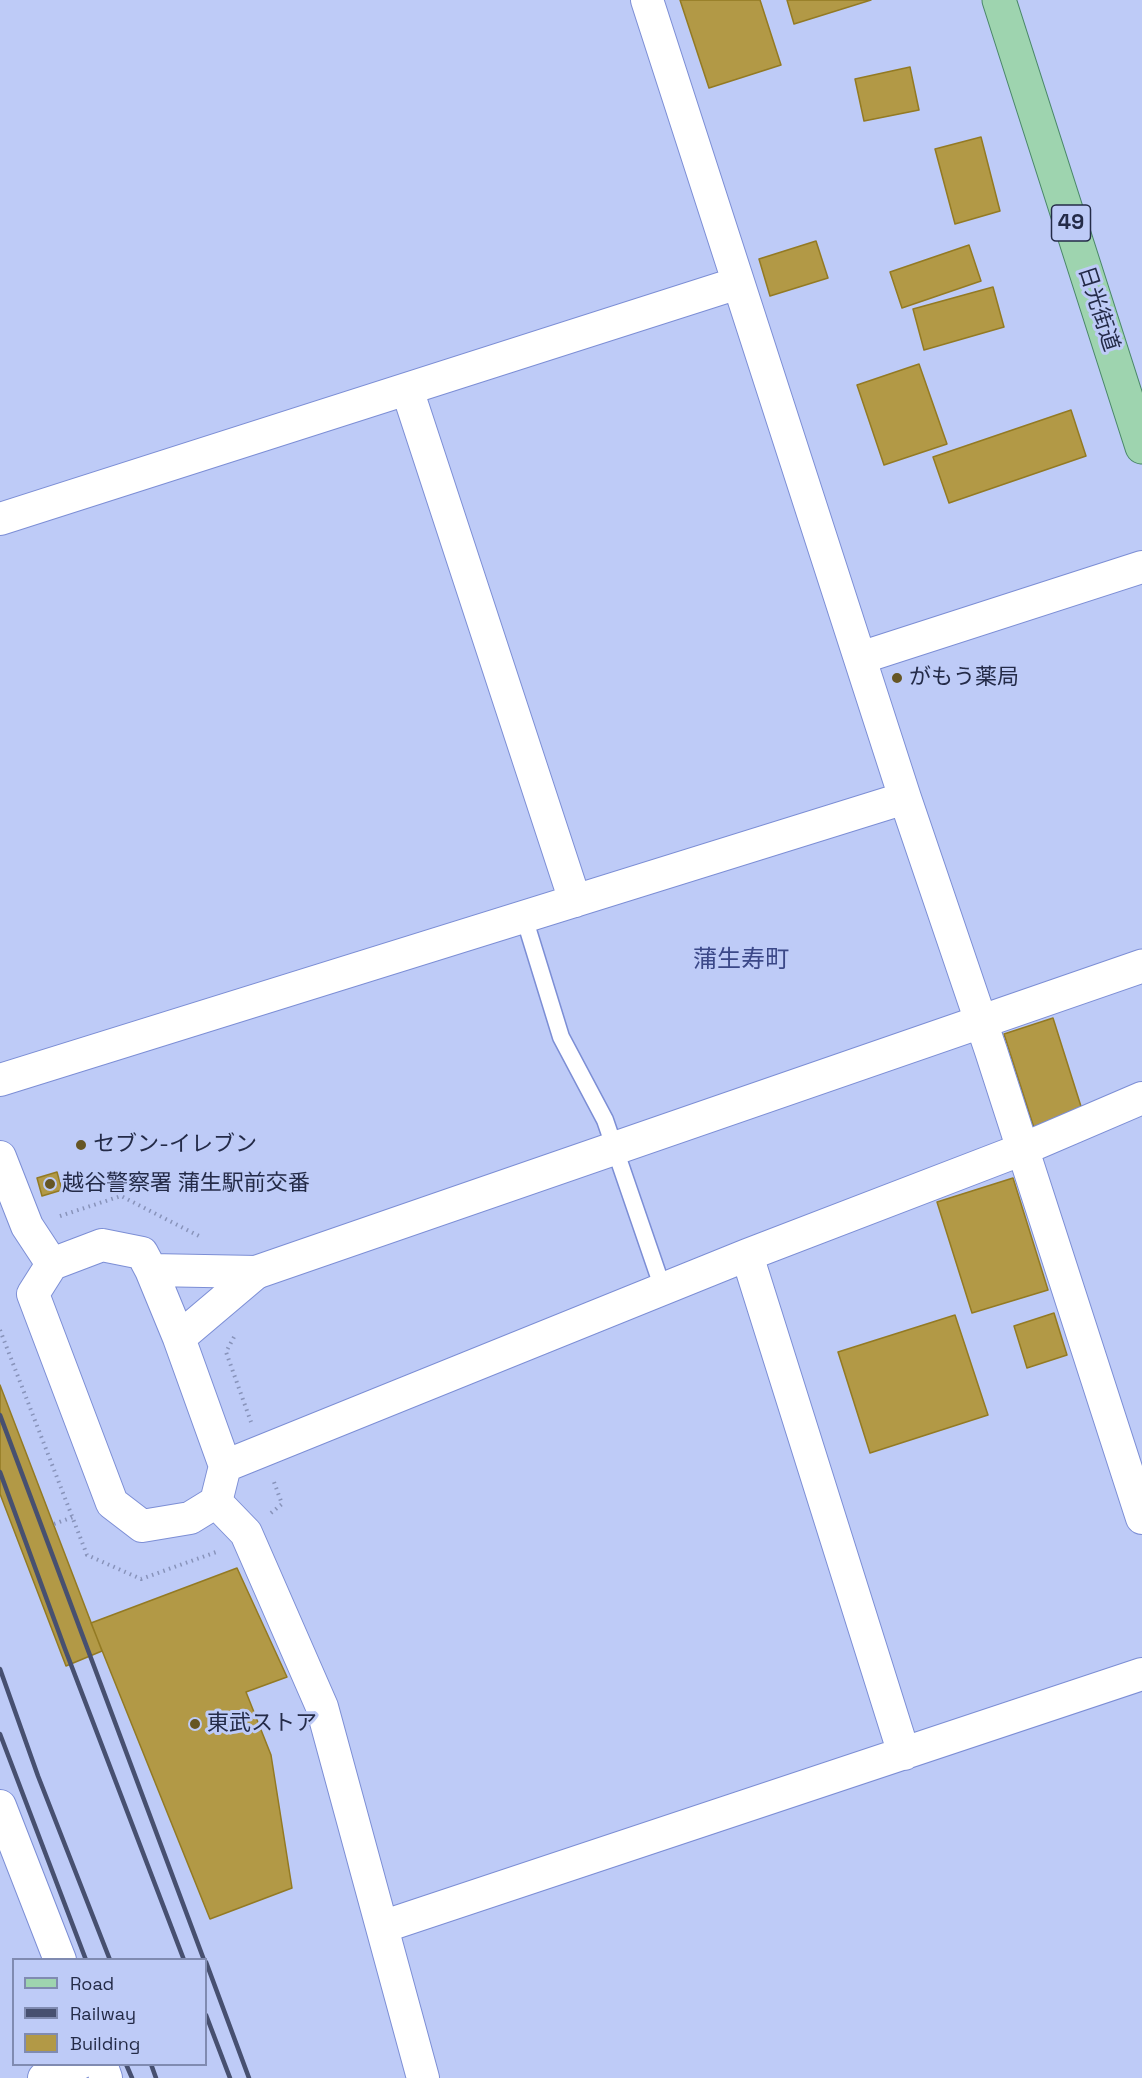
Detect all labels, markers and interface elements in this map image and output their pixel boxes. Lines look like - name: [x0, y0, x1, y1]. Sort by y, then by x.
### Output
- road number: 49: [1052, 205, 1090, 241]
- street label: 日光街道: [1072, 263, 1124, 355]
- place label: がもう薬局: [909, 665, 1019, 691]
- marker: がもう薬局: [890, 671, 904, 685]
- district label: 蒲生寿町: [693, 946, 789, 974]
- place label: セブン-イレブン: [93, 1132, 257, 1158]
- marker: セブン-イレブン: [74, 1138, 88, 1152]
- place label: 越谷警察署 蒲生駅前交番: [62, 1171, 310, 1197]
- marker: 越谷警察署 蒲生駅前交番: [43, 1177, 57, 1191]
- place label: 東武ストア: [207, 1711, 317, 1737]
- marker: 東武ストア: [188, 1717, 202, 1731]
- legend: [12, 1958, 207, 2066]
- text: Road: [70, 1972, 114, 1995]
- text: Railway: [70, 2002, 136, 2025]
- text: Building: [70, 2032, 140, 2055]

